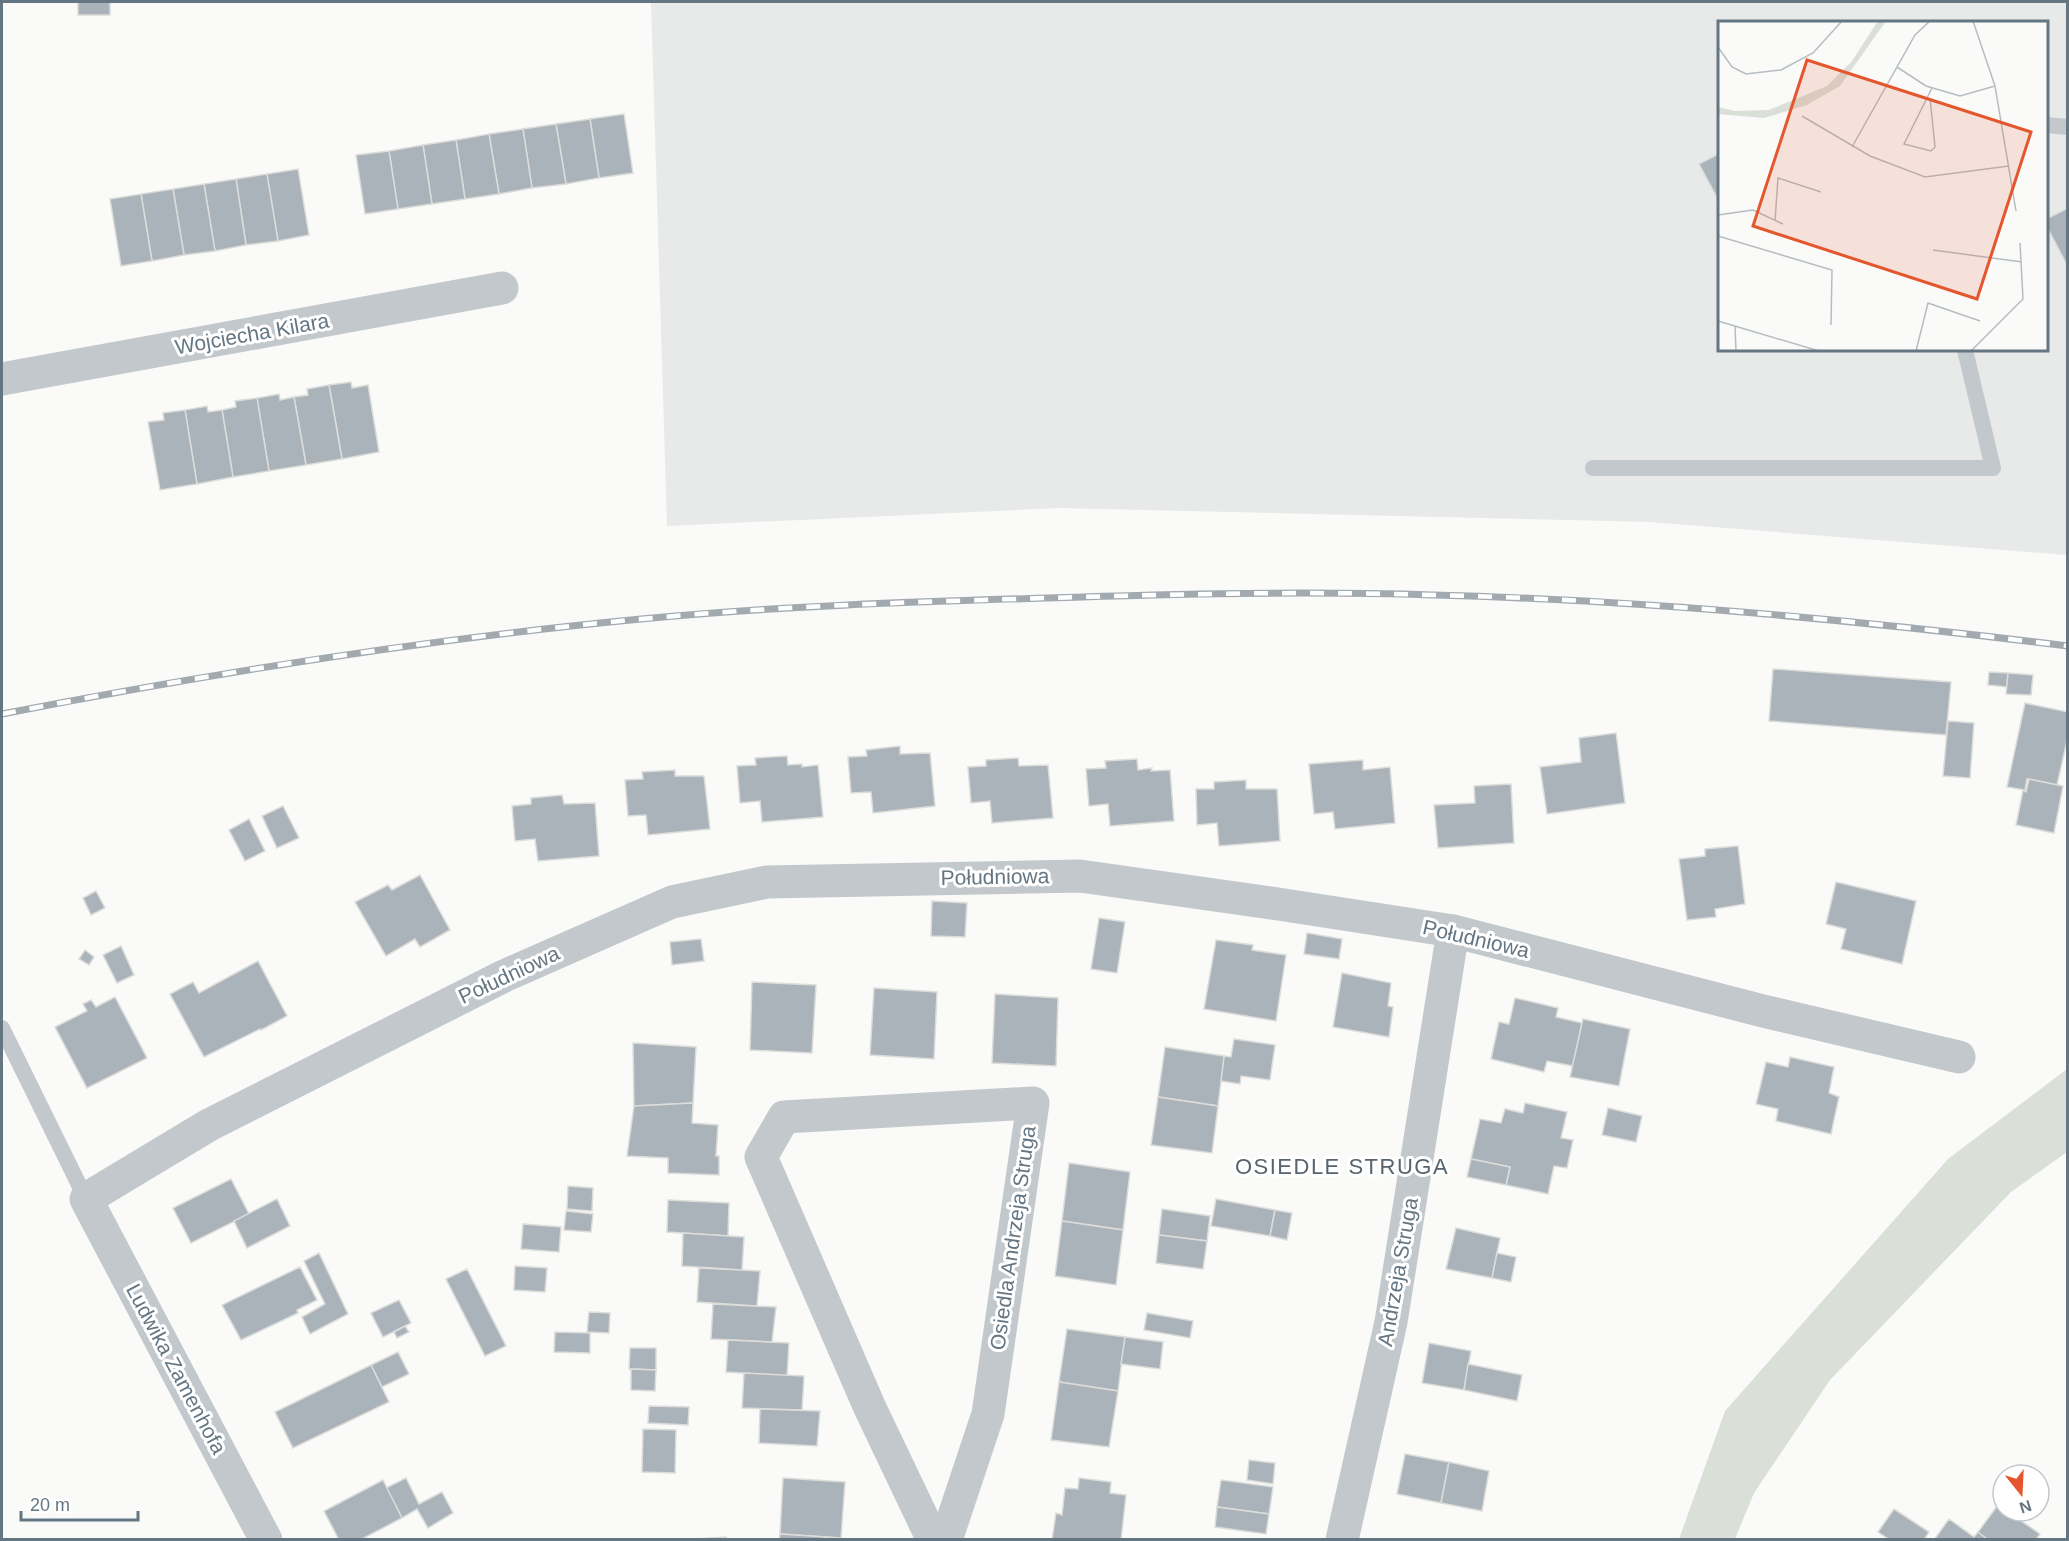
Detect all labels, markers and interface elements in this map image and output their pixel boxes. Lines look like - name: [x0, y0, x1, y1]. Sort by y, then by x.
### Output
- inset map: [1718, 21, 2048, 351]
- street label: Wojciecha Kilara: [173, 309, 331, 358]
- street label: Południowa: [941, 864, 1050, 889]
- street label: Południowa: [1421, 915, 1532, 962]
- street label: Południowa: [455, 941, 563, 1008]
- street label: Osiedla Andrzeja Struga: [985, 1124, 1040, 1352]
- district label: OSIEDLE STRUGA: [1235, 1154, 1449, 1179]
- street label: Andrzeja Struga: [1373, 1195, 1422, 1348]
- street label: Ludwika Zamenhofa: [122, 1280, 231, 1458]
- north arrow: [1991, 1463, 2051, 1523]
- scale bar: [21, 1484, 138, 1522]
- text: 20 m: [30, 1495, 70, 1515]
- text: N: [2017, 1497, 2034, 1517]

